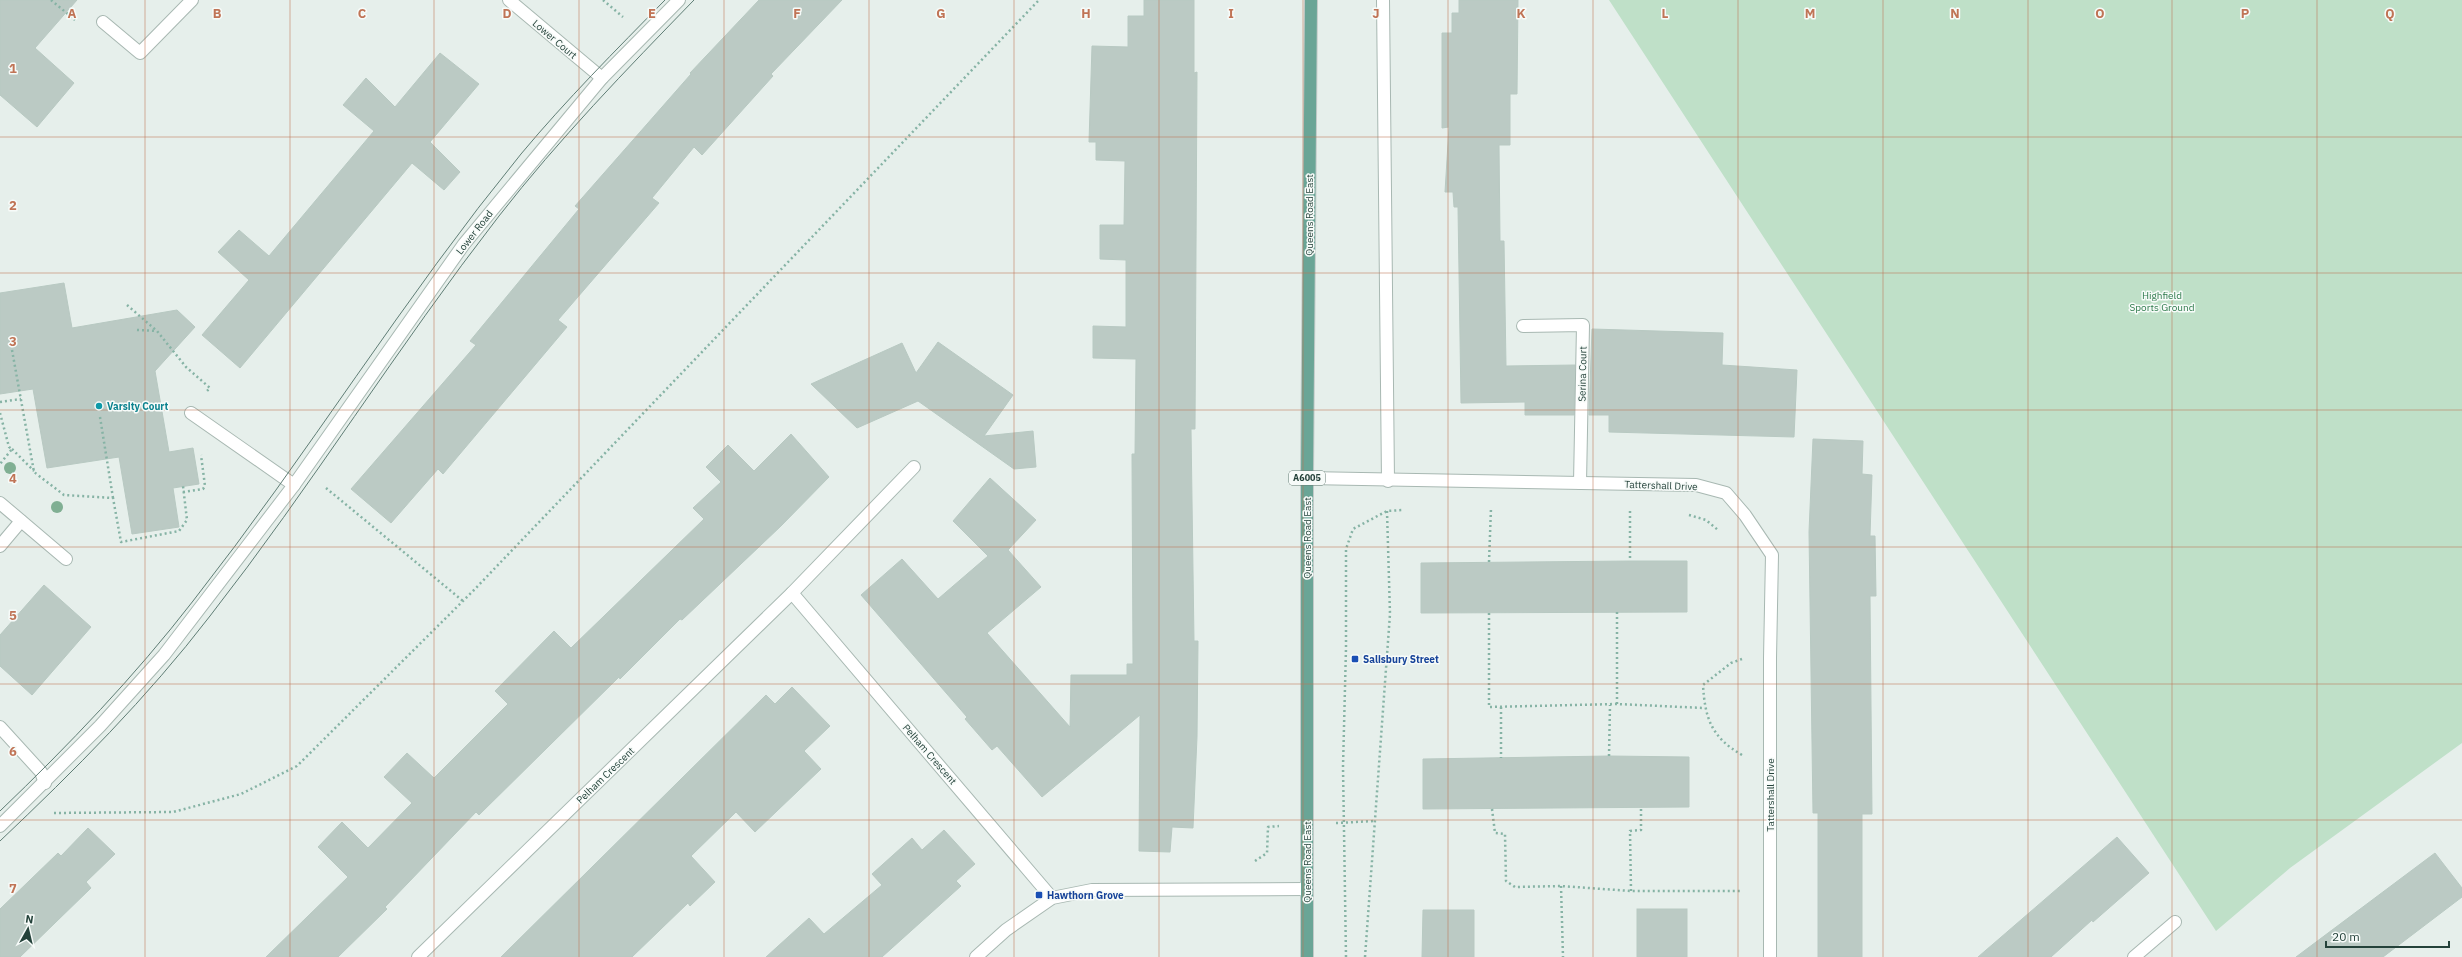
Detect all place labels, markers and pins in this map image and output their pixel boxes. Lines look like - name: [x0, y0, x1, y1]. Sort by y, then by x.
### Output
- place label: Varsity Court: [107, 400, 168, 413]
- marker: Varsity Court: [94, 401, 104, 411]
- place label: Salisbury Street: [1363, 653, 1439, 666]
- marker: Salisbury Street: [1350, 654, 1360, 664]
- place label: Hawthorn Grove: [1047, 889, 1124, 902]
- marker: Hawthorn Grove: [1034, 890, 1044, 900]

